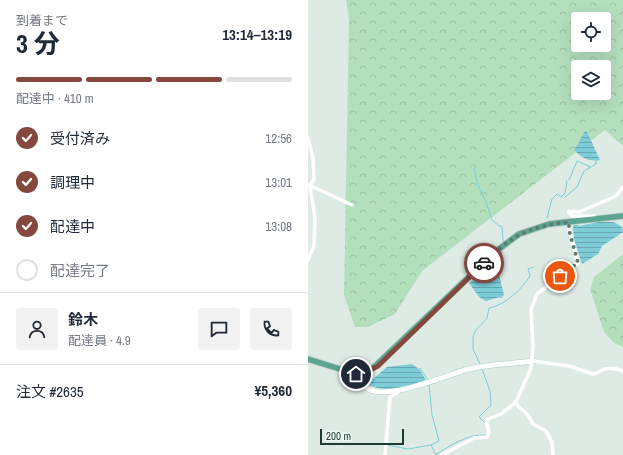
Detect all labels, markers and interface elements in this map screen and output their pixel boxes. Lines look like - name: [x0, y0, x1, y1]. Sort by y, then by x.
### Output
- text: 到着まで: [16, 12, 68, 29]
- map controls: [571, 12, 611, 100]
- button: locate: [571, 12, 611, 52]
- text: 13:14–13:19: [222, 24, 292, 45]
- text: 3 分: [16, 26, 60, 61]
- button: layers: [571, 60, 611, 100]
- text: 配達中 · 410 m: [16, 90, 94, 107]
- icon: check: [16, 127, 38, 149]
- text: 受付済み: [50, 128, 110, 149]
- text: 12:56: [265, 130, 292, 147]
- icon: check: [16, 171, 38, 193]
- text: 調理中: [50, 172, 95, 193]
- text: 13:01: [265, 174, 292, 191]
- icon: check: [16, 215, 38, 237]
- text: 配達中: [50, 216, 95, 237]
- text: 13:08: [265, 218, 292, 235]
- courier: [464, 243, 504, 283]
- icon: car: [473, 252, 495, 274]
- pin: [543, 259, 577, 293]
- text: 配達完了: [50, 260, 110, 281]
- icon: bag: [549, 265, 571, 287]
- button: person: [16, 308, 58, 350]
- button: chat: [198, 308, 240, 350]
- button: phone: [250, 308, 292, 350]
- text: 鈴木: [68, 309, 98, 330]
- text: 配達員 · 4.9: [68, 332, 131, 349]
- pin: [339, 357, 373, 391]
- icon: home: [345, 363, 367, 385]
- text: ¥5,360: [254, 380, 292, 401]
- text: 注文 #2635: [16, 381, 84, 402]
- scale bar: [320, 427, 404, 446]
- text: 200 m: [326, 429, 351, 443]

